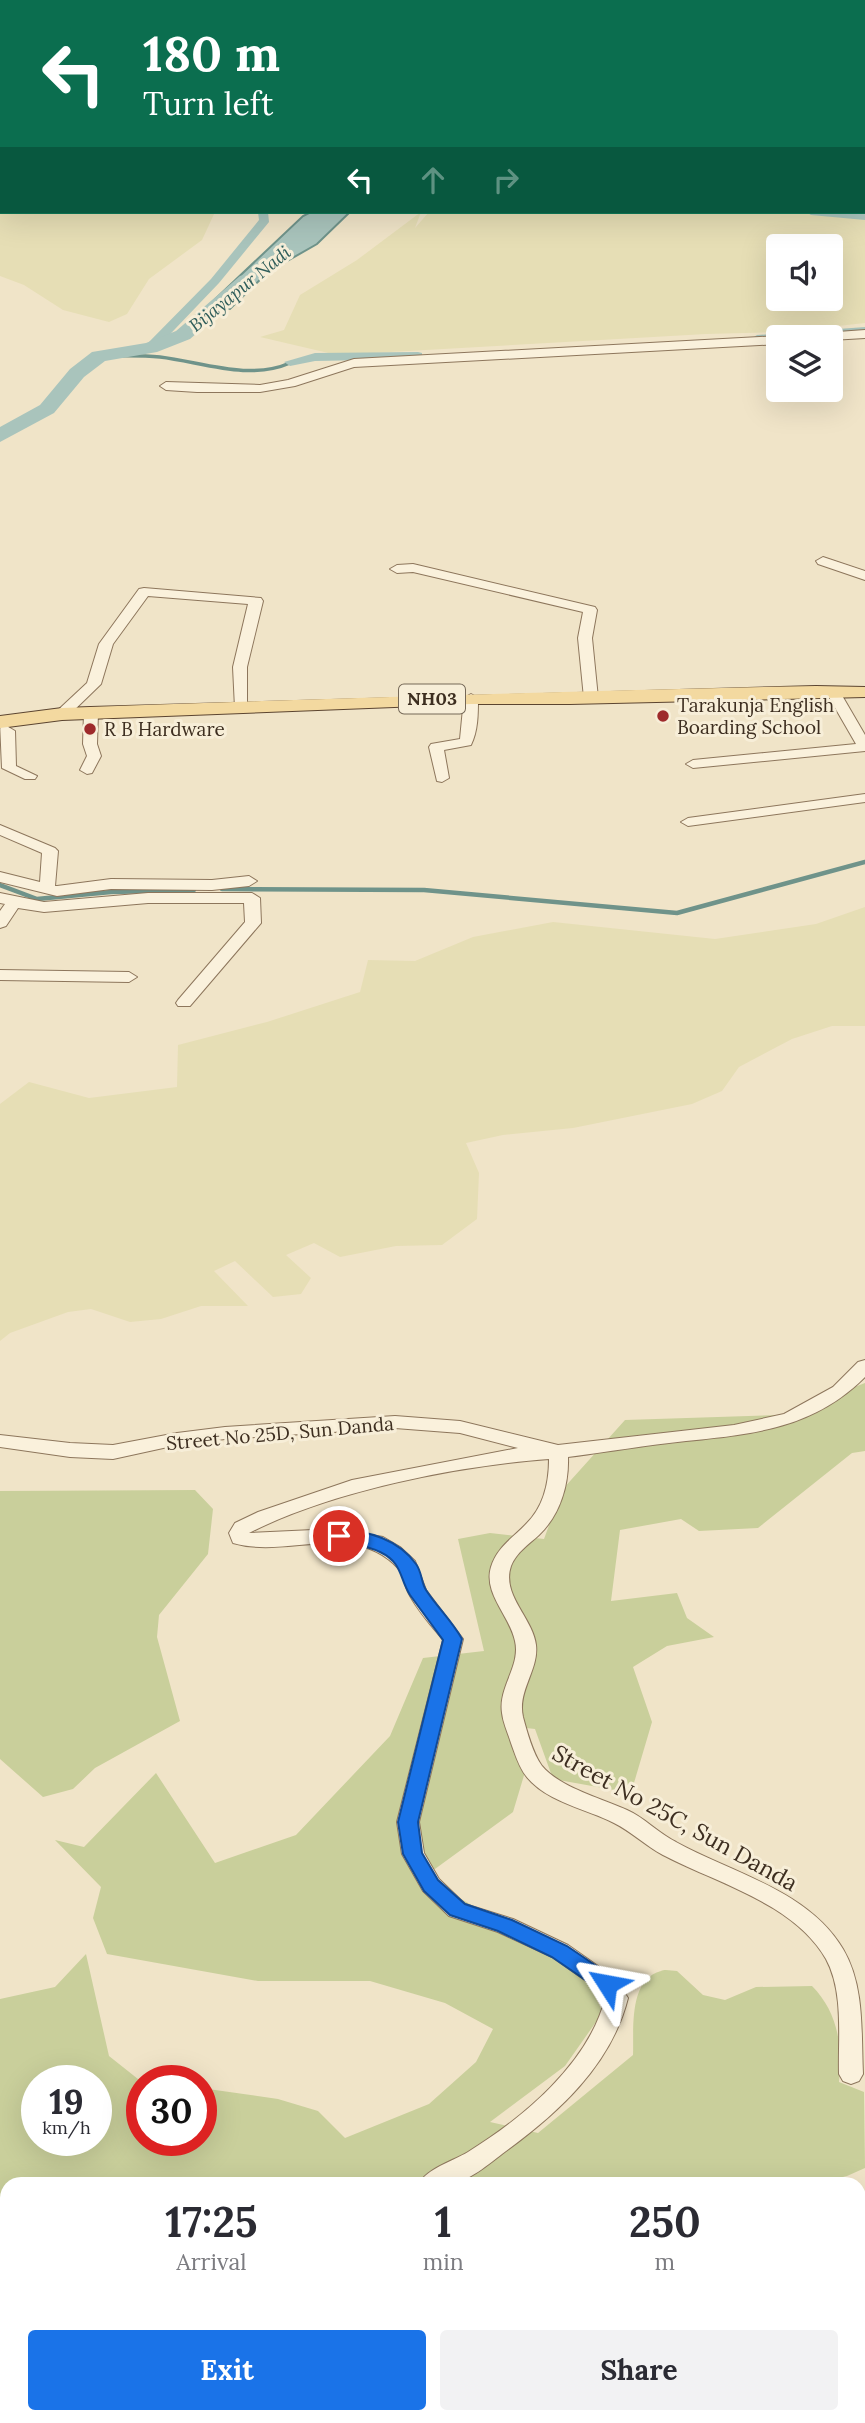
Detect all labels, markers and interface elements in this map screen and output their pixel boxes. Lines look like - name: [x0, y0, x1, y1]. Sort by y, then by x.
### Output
- text: 180 m: [143, 22, 280, 84]
- icon: left: [28, 28, 119, 119]
- text: Turn left: [143, 83, 273, 124]
- icon: left: [341, 161, 379, 199]
- icon: ahead: [414, 161, 452, 199]
- icon: right: [487, 161, 525, 199]
- map controls: [766, 234, 843, 402]
- button: sound: [766, 234, 843, 311]
- water label: Bijayapur Nadi: [184, 241, 295, 337]
- button: layers: [766, 325, 843, 402]
- road number: NH03: [399, 684, 465, 714]
- place label: Tarakunja English Boarding School: [677, 693, 834, 739]
- marker: Tarakunja English Boarding School: [655, 708, 671, 724]
- place label: R B Hardware: [104, 717, 225, 741]
- marker: R B Hardware: [82, 721, 98, 737]
- street label: Street No 25D, Sun Danda: [165, 1411, 395, 1455]
- pin: [309, 1506, 369, 1566]
- icon: arrive: [320, 1517, 358, 1555]
- street label: Street No 25C, Sun Danda: [548, 1738, 803, 1897]
- position arrow: [570, 1947, 644, 2021]
- speed limit sign: 30: [126, 2065, 217, 2156]
- text: 19: [49, 2079, 84, 2124]
- text: km/h: [42, 2116, 91, 2139]
- text: 17:25: [165, 2195, 258, 2249]
- text: 1: [435, 2195, 452, 2249]
- text: 250: [629, 2195, 701, 2249]
- text: Arrival: [176, 2247, 247, 2276]
- text: min: [423, 2247, 464, 2276]
- text: m: [655, 2247, 675, 2276]
- button: Exit: [28, 2330, 426, 2410]
- button: Share: [440, 2330, 838, 2410]

